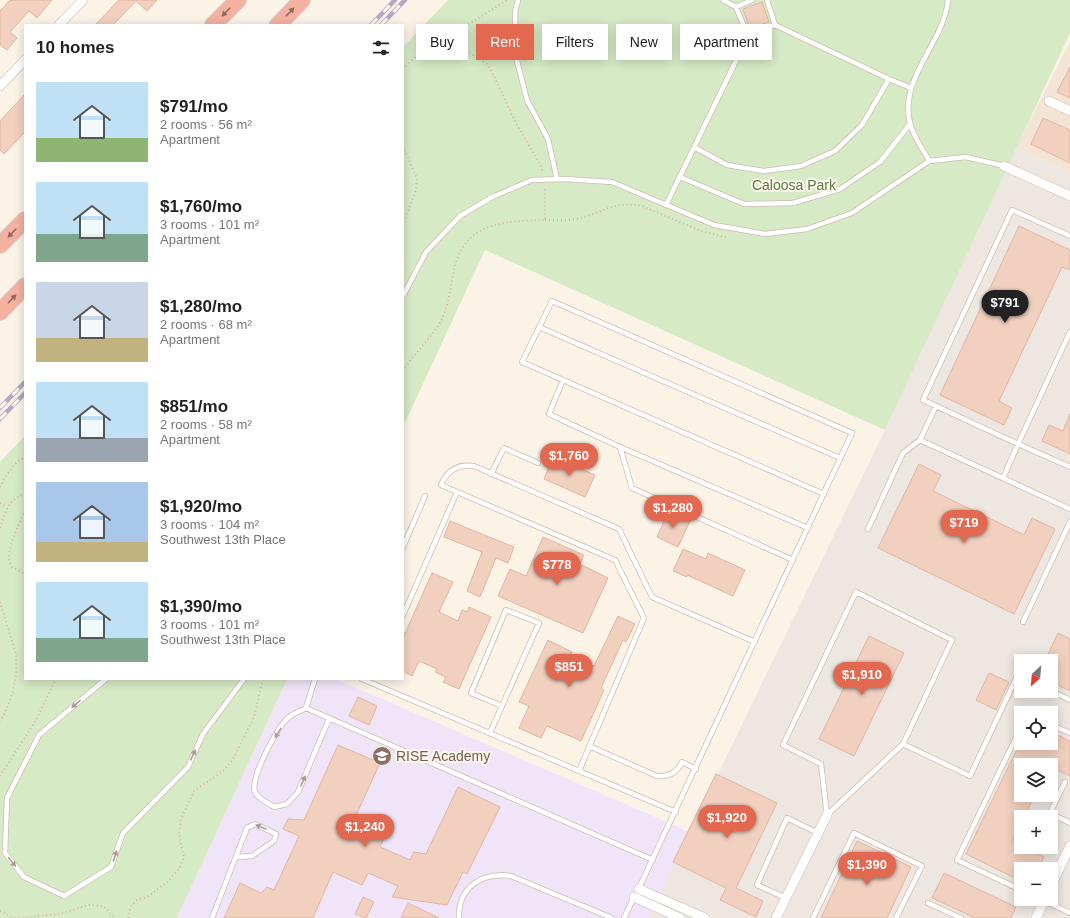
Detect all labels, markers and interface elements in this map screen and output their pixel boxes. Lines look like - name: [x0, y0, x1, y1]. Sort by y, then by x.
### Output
- one-way arrow: [221, 7, 230, 18]
- one-way arrow: [285, 8, 294, 17]
- chip: Buy: [416, 24, 468, 60]
- chip: Rent: [476, 24, 534, 60]
- chip: Filters: [542, 24, 608, 60]
- chip: New: [616, 24, 672, 60]
- chip: Apartment: [680, 24, 772, 60]
- icon: filters: [370, 37, 392, 59]
- text: 10 homes: [36, 38, 114, 57]
- text: $791/mo: [160, 97, 228, 116]
- icon: home: [68, 98, 116, 146]
- text: 2 rooms · 56 m²: [160, 117, 252, 132]
- text: Apartment: [160, 132, 220, 147]
- park label: Caloosa Park: [752, 177, 837, 193]
- text: $1,760/mo: [160, 197, 242, 216]
- icon: home: [68, 198, 116, 246]
- text: 3 rooms · 101 m²: [160, 217, 259, 232]
- one-way arrow: [8, 228, 17, 238]
- text: Apartment: [160, 232, 220, 247]
- pin: $791: [981, 290, 1029, 324]
- one-way arrow: [8, 294, 17, 304]
- text: $791: [991, 295, 1019, 310]
- text: $1,280/mo: [160, 297, 242, 316]
- icon: home: [68, 298, 116, 346]
- text: 2 rooms · 68 m²: [160, 317, 252, 332]
- text: Apartment: [160, 332, 220, 347]
- text: $851/mo: [160, 397, 228, 416]
- icon: home: [68, 398, 116, 446]
- text: 2 rooms · 58 m²: [160, 417, 252, 432]
- text: Apartment: [160, 432, 220, 447]
- pin: $1,760: [536, 443, 602, 477]
- text: $1,760: [549, 448, 589, 463]
- pin: $1,280: [640, 495, 706, 529]
- text: $1,920/mo: [160, 497, 242, 516]
- icon: home: [68, 498, 116, 546]
- text: $1,280: [653, 500, 693, 515]
- pin: $719: [940, 510, 988, 544]
- text: $719: [950, 515, 978, 530]
- text: 3 rooms · 104 m²: [160, 517, 259, 532]
- text: Southwest 13th Place: [160, 532, 286, 547]
- pin: $778: [533, 552, 581, 586]
- text: $778: [543, 557, 571, 572]
- text: $1,390/mo: [160, 597, 242, 616]
- icon: home: [68, 598, 116, 646]
- text: 3 rooms · 101 m²: [160, 617, 259, 632]
- text: Southwest 13th Place: [160, 632, 286, 647]
- pin: $851: [545, 654, 593, 688]
- north arrow: [1014, 654, 1058, 698]
- map controls: [1014, 654, 1058, 906]
- text: $851: [555, 659, 583, 674]
- pin: $1,910: [829, 662, 895, 696]
- text: $1,910: [842, 667, 882, 682]
- one-way arrow: [70, 699, 81, 708]
- button: locate: [1014, 706, 1058, 750]
- one-way arrow: [274, 727, 281, 739]
- school or university icon: RISE Academy: [371, 745, 393, 767]
- place label: RISE Academy: [396, 748, 490, 764]
- one-way arrow: [190, 750, 196, 761]
- button: layers: [1014, 758, 1058, 802]
- one-way arrow: [300, 775, 306, 787]
- pin: $1,920: [694, 805, 760, 839]
- text: $1,920: [707, 810, 747, 825]
- button: +: [1014, 810, 1058, 854]
- pin: $1,240: [332, 814, 398, 848]
- text: $1,240: [345, 819, 385, 834]
- one-way arrow: [254, 824, 266, 830]
- one-way arrow: [112, 850, 118, 862]
- pin: $1,390: [834, 852, 900, 886]
- one-way arrow: [8, 857, 17, 868]
- text: $1,390: [847, 857, 887, 872]
- button: −: [1014, 862, 1058, 906]

